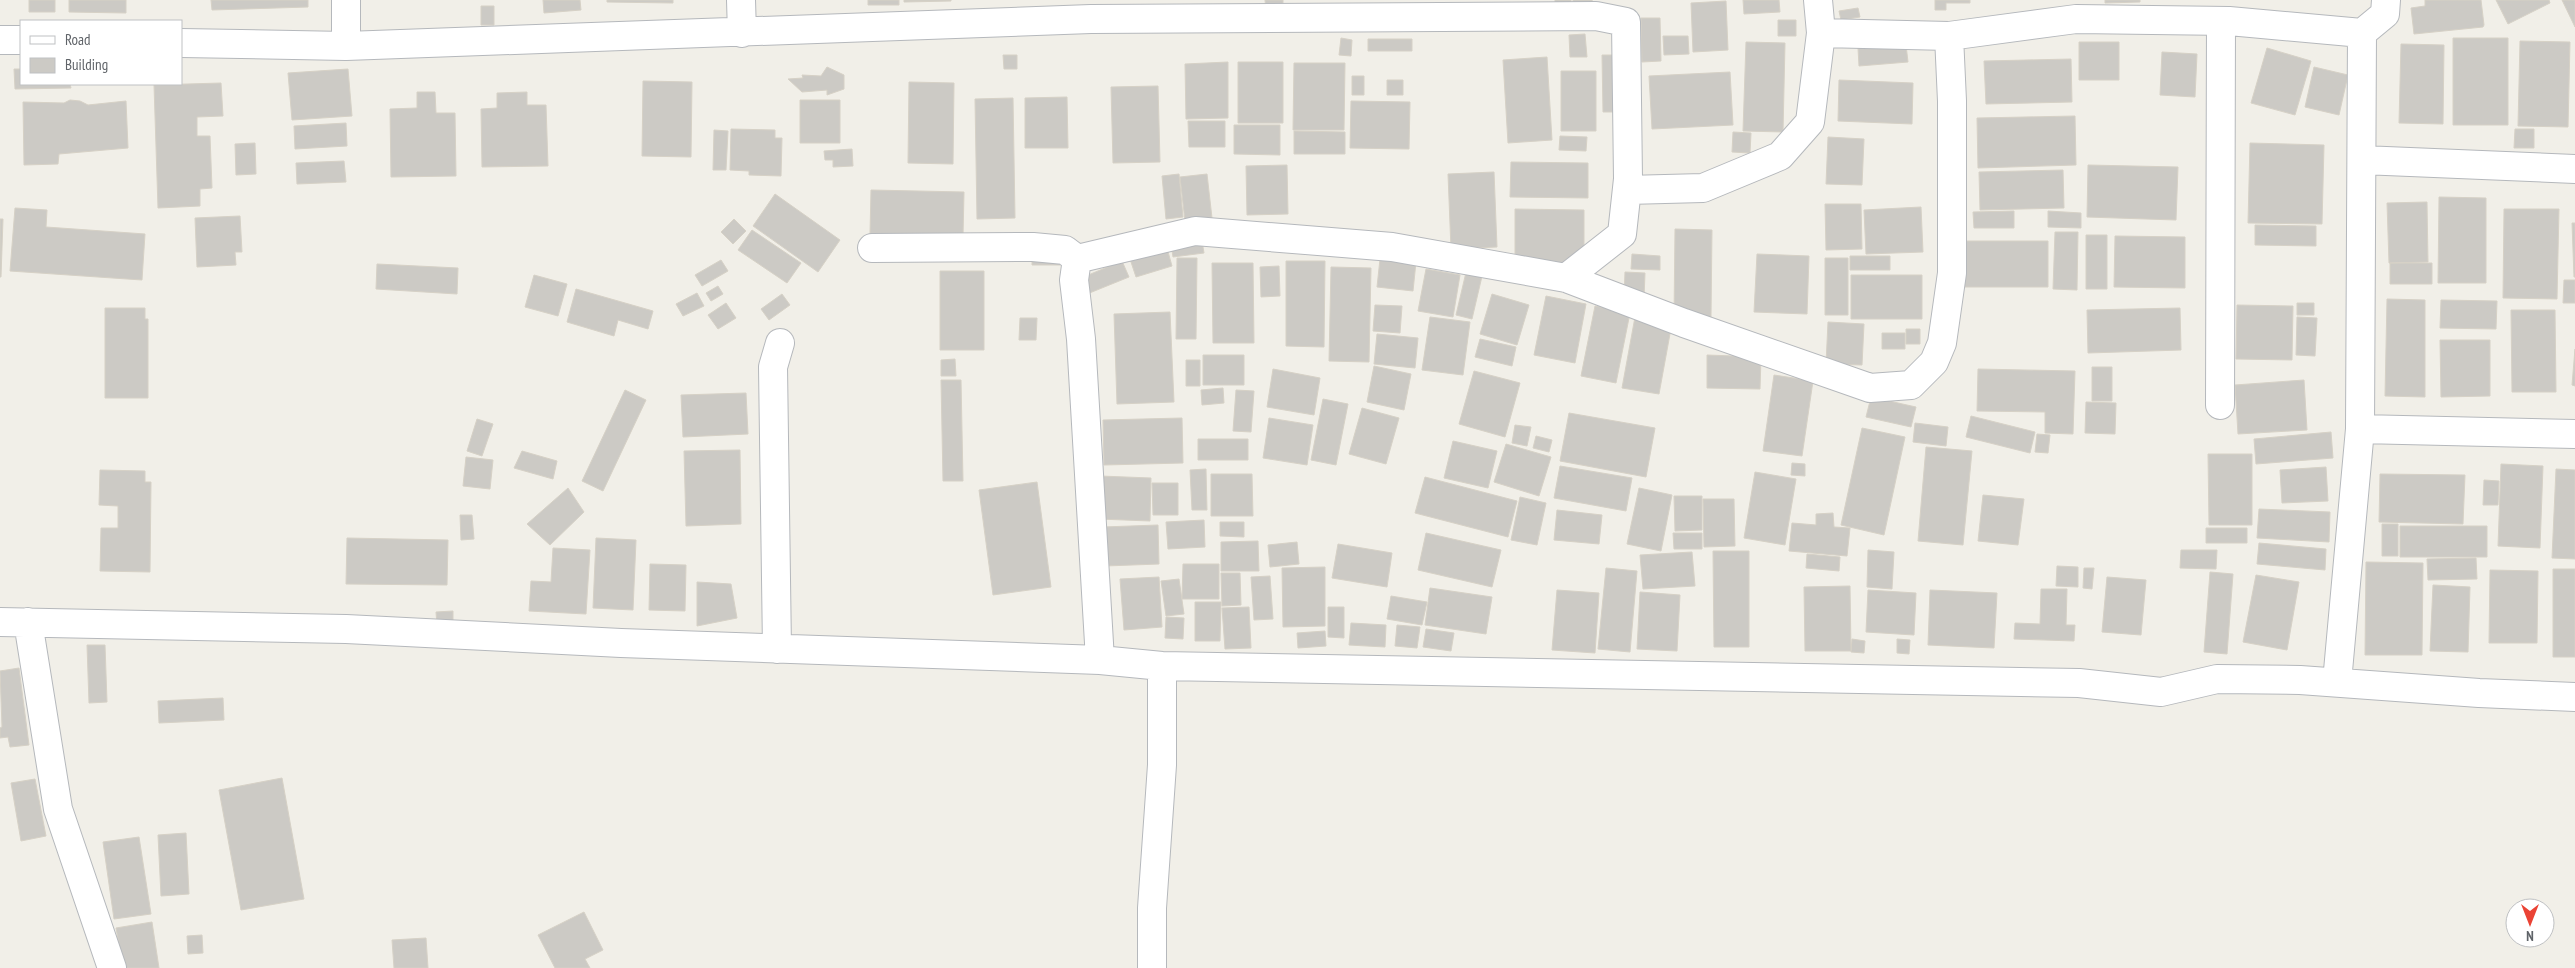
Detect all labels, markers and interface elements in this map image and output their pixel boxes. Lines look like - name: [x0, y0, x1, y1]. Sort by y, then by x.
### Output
- legend: [20, 20, 182, 85]
- text: Road: [65, 30, 91, 49]
- text: Building: [65, 55, 108, 74]
- north arrow: [2505, 898, 2555, 948]
- text: N: [2526, 927, 2534, 945]

